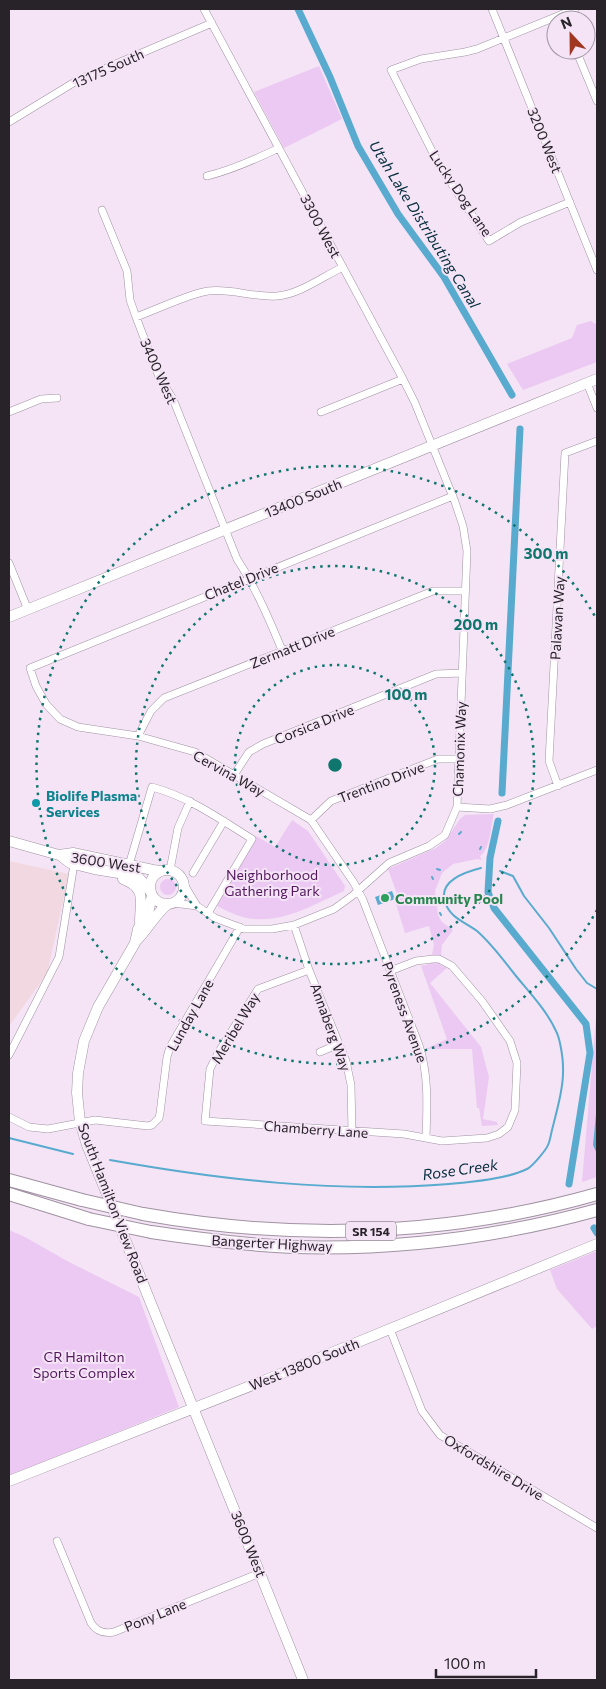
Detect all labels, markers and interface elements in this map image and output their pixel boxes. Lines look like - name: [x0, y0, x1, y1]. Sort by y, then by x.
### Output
- north arrow: [546, 10, 596, 60]
- text: N: [558, 13, 574, 32]
- street label: 13175 South: [70, 45, 146, 91]
- street label: 3200 West: [524, 105, 566, 176]
- water label: Utah Lake Distributing Canal: [366, 137, 485, 312]
- street label: Lucky Dog Lane: [426, 147, 496, 239]
- street label: 3300 West: [297, 191, 345, 261]
- street label: 3400 West: [137, 336, 181, 407]
- street label: 13400 South: [262, 475, 344, 521]
- text: 300 m: [524, 544, 568, 562]
- street label: Chatel Drive: [202, 559, 280, 603]
- street label: Palawan Way: [546, 576, 568, 660]
- text: 200 m: [454, 615, 498, 633]
- street label: Zermatt Drive: [247, 622, 337, 672]
- text: 100 m: [385, 685, 427, 703]
- street label: Corsica Drive: [272, 700, 356, 748]
- street label: Chamonix Way: [449, 701, 469, 797]
- street label: Cervina Way: [190, 746, 268, 800]
- centre of rings: [326, 756, 344, 774]
- street label: Trentino Drive: [336, 758, 426, 806]
- place label: Biolife Plasma Services: [46, 787, 137, 820]
- marker: Biolife Plasma Services: [30, 797, 42, 809]
- street label: 3600 West: [70, 848, 142, 876]
- park label: Neighborhood Gathering Park: [224, 866, 320, 899]
- place label: Community Pool: [395, 890, 503, 907]
- marker: Community Pool: [379, 892, 391, 904]
- street label: Pyreness Avenue: [379, 959, 431, 1065]
- street label: Lunday Lane: [163, 976, 217, 1054]
- street label: Annaberg Way: [307, 981, 355, 1073]
- street label: Meribel Way: [207, 989, 263, 1067]
- street label: Chamberry Lane: [263, 1117, 369, 1141]
- street label: South Hamilton View Road: [75, 1121, 151, 1285]
- water label: Rose Creek: [421, 1155, 500, 1183]
- road number: SR 154: [346, 1222, 396, 1240]
- street label: Bangerter Highway: [211, 1231, 333, 1255]
- street label: West 13800 South: [247, 1334, 361, 1394]
- park label: CR Hamilton Sports Complex: [33, 1348, 136, 1381]
- street label: Oxfordshire Drive: [441, 1431, 547, 1503]
- street label: 3600 West: [228, 1508, 270, 1580]
- street label: Pony Lane: [121, 1595, 189, 1635]
- scale bar: [436, 1646, 536, 1678]
- text: 100 m: [444, 1654, 486, 1672]

